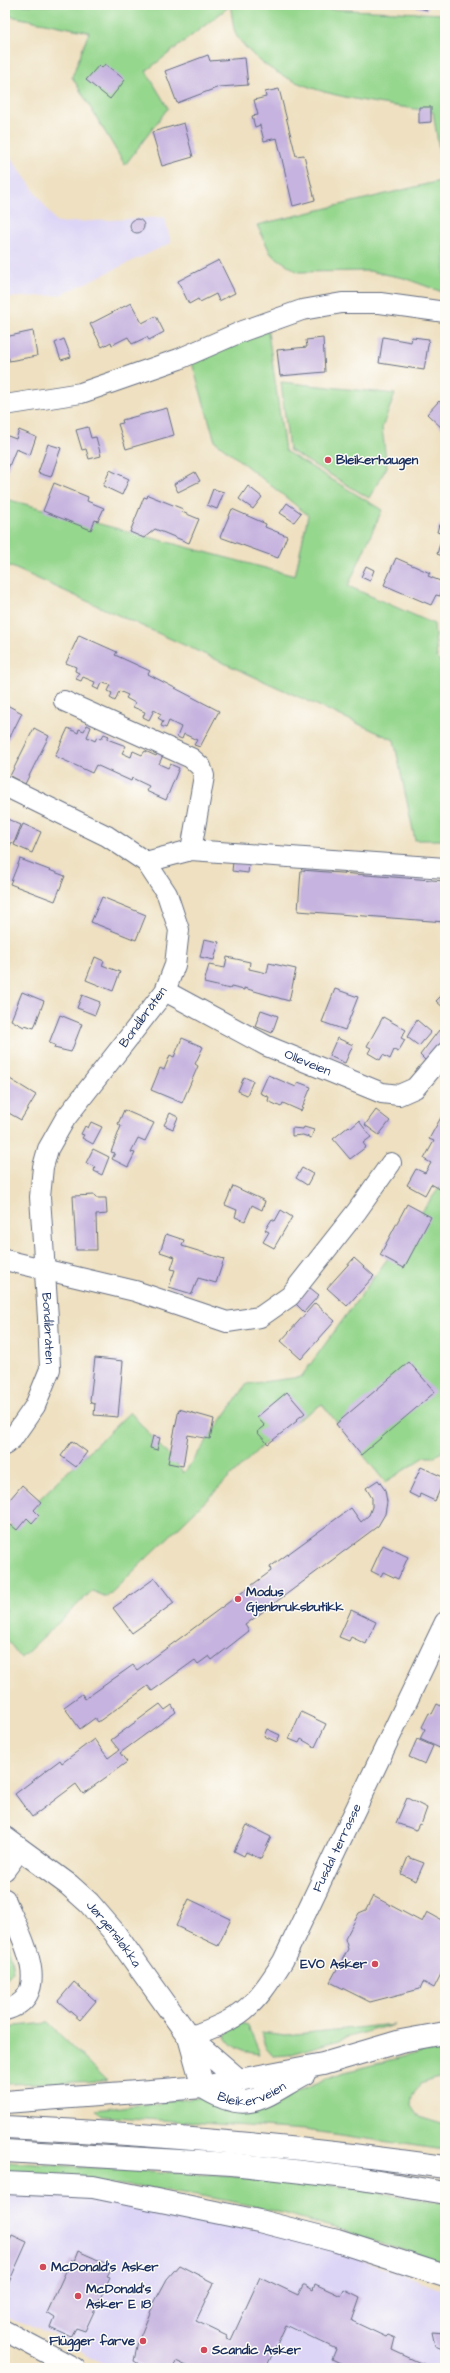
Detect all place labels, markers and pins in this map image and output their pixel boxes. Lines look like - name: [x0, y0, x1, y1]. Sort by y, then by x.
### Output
- place label: Bleikerhaugen: [336, 451, 419, 471]
- marker: Bleikerhaugen: [323, 455, 333, 465]
- place label: Modus Gjenbruksbutikk: [246, 1583, 345, 1617]
- marker: Modus Gjenbruksbutikk: [233, 1594, 243, 1604]
- place label: EVO Asker: [300, 1955, 368, 1973]
- marker: EVO Asker: [370, 1959, 380, 1969]
- place label: McDonald's Asker: [51, 2258, 159, 2276]
- marker: McDonald's Asker: [38, 2262, 48, 2272]
- place label: McDonald's Asker E 18: [86, 2280, 152, 2313]
- marker: McDonald's Asker E 18: [73, 2291, 83, 2301]
- place label: Flügger farve: [49, 2332, 135, 2352]
- marker: Flügger farve: [138, 2336, 148, 2346]
- place label: Scandic Asker: [211, 2341, 302, 2359]
- marker: Scandic Asker: [199, 2345, 209, 2355]

